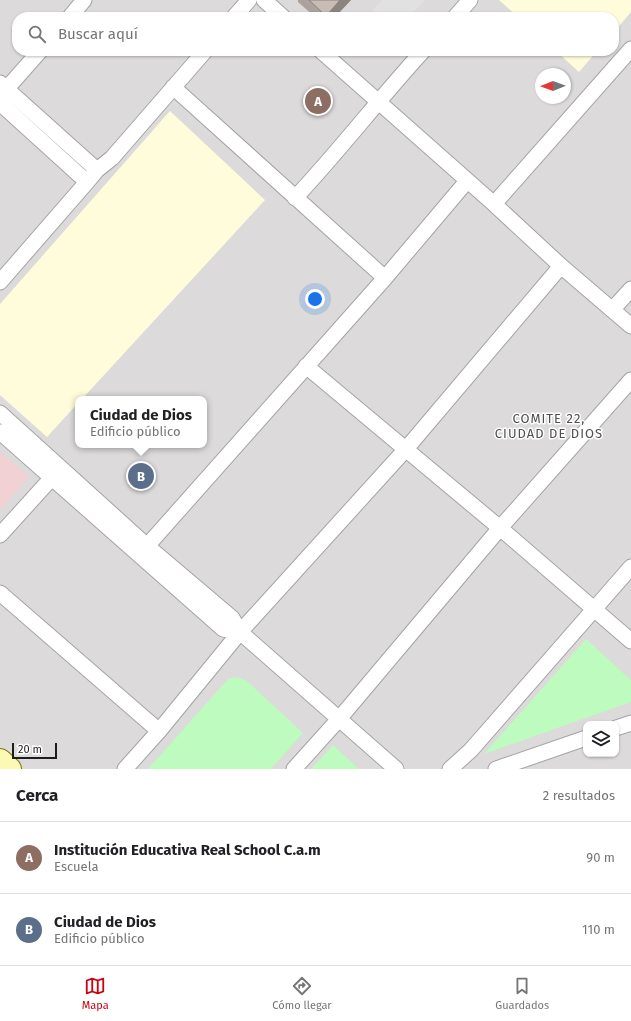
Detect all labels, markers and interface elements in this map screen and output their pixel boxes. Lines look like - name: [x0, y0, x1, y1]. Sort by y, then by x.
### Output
- search box: [12, 12, 619, 56]
- icon: search: [26, 23, 48, 45]
- text: Buscar aquí: [58, 25, 138, 43]
- north arrow: [535, 68, 571, 104]
- pin: A: [305, 86, 331, 116]
- your location: [305, 289, 325, 309]
- popup: [75, 396, 207, 448]
- text: Ciudad de Dios: [90, 406, 192, 424]
- district label: COMITE 22, CIUDAD DE DIOS: [495, 411, 603, 441]
- text: Edificio público: [90, 424, 181, 439]
- pin: B: [128, 461, 154, 491]
- map controls: [583, 721, 619, 757]
- button: layers: [583, 721, 619, 757]
- scale bar: [12, 741, 57, 760]
- text: 20 m: [18, 743, 42, 756]
- text: Cerca: [16, 785, 58, 806]
- text: 2 resultados: [543, 788, 615, 803]
- text: Institución Educativa Real School C.a.m: [54, 841, 321, 859]
- text: A: [25, 850, 33, 865]
- text: 90 m: [586, 850, 615, 865]
- text: Escuela: [54, 859, 99, 874]
- text: Ciudad de Dios: [54, 913, 156, 931]
- text: B: [25, 922, 33, 937]
- text: 110 m: [582, 922, 615, 937]
- text: Edificio público: [54, 931, 145, 946]
- tab: Mapa: [82, 975, 109, 1012]
- tab: Cómo llegar: [272, 975, 332, 1012]
- tab: Guardados: [495, 975, 549, 1012]

